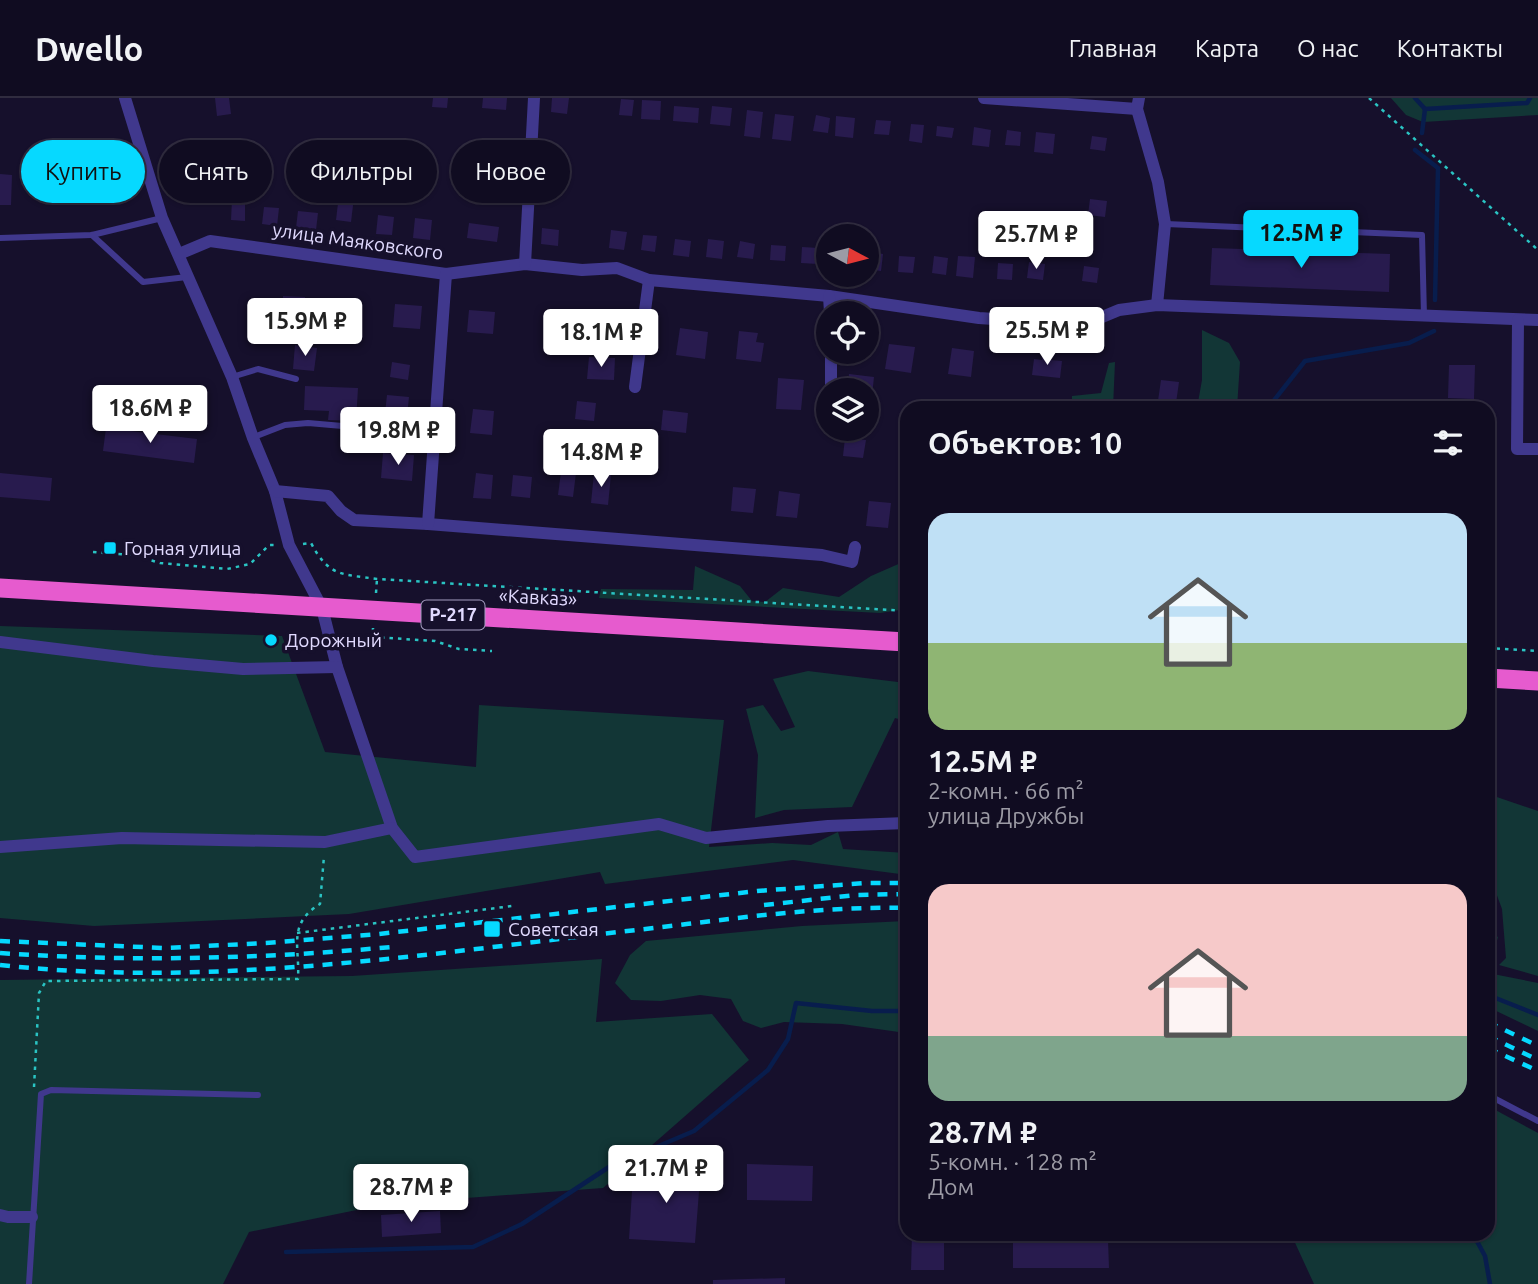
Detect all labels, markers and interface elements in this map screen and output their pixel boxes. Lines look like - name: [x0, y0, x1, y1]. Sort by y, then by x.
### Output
- text: Dwello: [35, 30, 143, 67]
- text: Главная: [1069, 35, 1157, 62]
- text: Карта: [1195, 35, 1259, 62]
- text: О нас: [1297, 35, 1359, 62]
- text: Контакты: [1397, 35, 1503, 62]
- chip: Купить: [21, 140, 145, 203]
- chip: Снять: [159, 140, 272, 203]
- chip: Фильтры: [286, 140, 437, 203]
- chip: Новое: [451, 140, 570, 203]
- pin: 12.5M ₽: [1236, 211, 1366, 270]
- pin: 25.7M ₽: [971, 212, 1101, 271]
- street label: улица Маяковского: [271, 218, 445, 264]
- text: 12.5M ₽: [1259, 220, 1343, 245]
- text: 25.7M ₽: [994, 221, 1078, 246]
- north arrow: [816, 224, 878, 287]
- map controls: [816, 224, 879, 441]
- pin: 15.9M ₽: [240, 299, 370, 358]
- button: locate: [816, 301, 879, 364]
- text: 15.9M ₽: [263, 308, 347, 333]
- pin: 25.5M ₽: [982, 308, 1112, 367]
- pin: 18.1M ₽: [536, 310, 666, 369]
- text: 25.5M ₽: [1005, 317, 1089, 342]
- text: 18.1M ₽: [559, 319, 643, 344]
- button: layers: [816, 378, 879, 441]
- pin: 18.6M ₽: [85, 386, 215, 445]
- text: 18.6M ₽: [108, 395, 192, 420]
- pin: 19.8M ₽: [333, 408, 463, 467]
- text: 19.8M ₽: [356, 417, 440, 442]
- icon: filters: [1429, 424, 1467, 462]
- text: Объектов: 10: [928, 426, 1122, 460]
- pin: 14.8M ₽: [536, 430, 666, 489]
- text: 14.8M ₽: [559, 439, 643, 464]
- place label: Горная улица: [124, 537, 241, 559]
- marker: Горная улица: [102, 540, 118, 556]
- icon: home: [1135, 559, 1261, 685]
- street label: «Кавказ»: [498, 584, 578, 610]
- road number: Р-217: [421, 601, 484, 630]
- place label: Дорожный: [285, 629, 382, 651]
- marker: Дорожный: [263, 632, 279, 648]
- text: 12.5M ₽: [928, 744, 1037, 778]
- text: 2-комн. · 66 m²: [928, 778, 1084, 803]
- text: улица Дружбы: [928, 803, 1084, 828]
- place label: Советская: [508, 918, 599, 940]
- marker: Советская: [482, 919, 502, 939]
- icon: home: [1135, 930, 1261, 1056]
- text: 28.7M ₽: [928, 1115, 1037, 1149]
- pin: 21.7M ₽: [601, 1146, 731, 1205]
- text: 5-комн. · 128 m²: [928, 1149, 1097, 1174]
- text: 21.7M ₽: [624, 1155, 708, 1180]
- pin: 28.7M ₽: [346, 1164, 476, 1224]
- text: 28.7M ₽: [369, 1174, 453, 1199]
- text: Дом: [928, 1174, 974, 1199]

